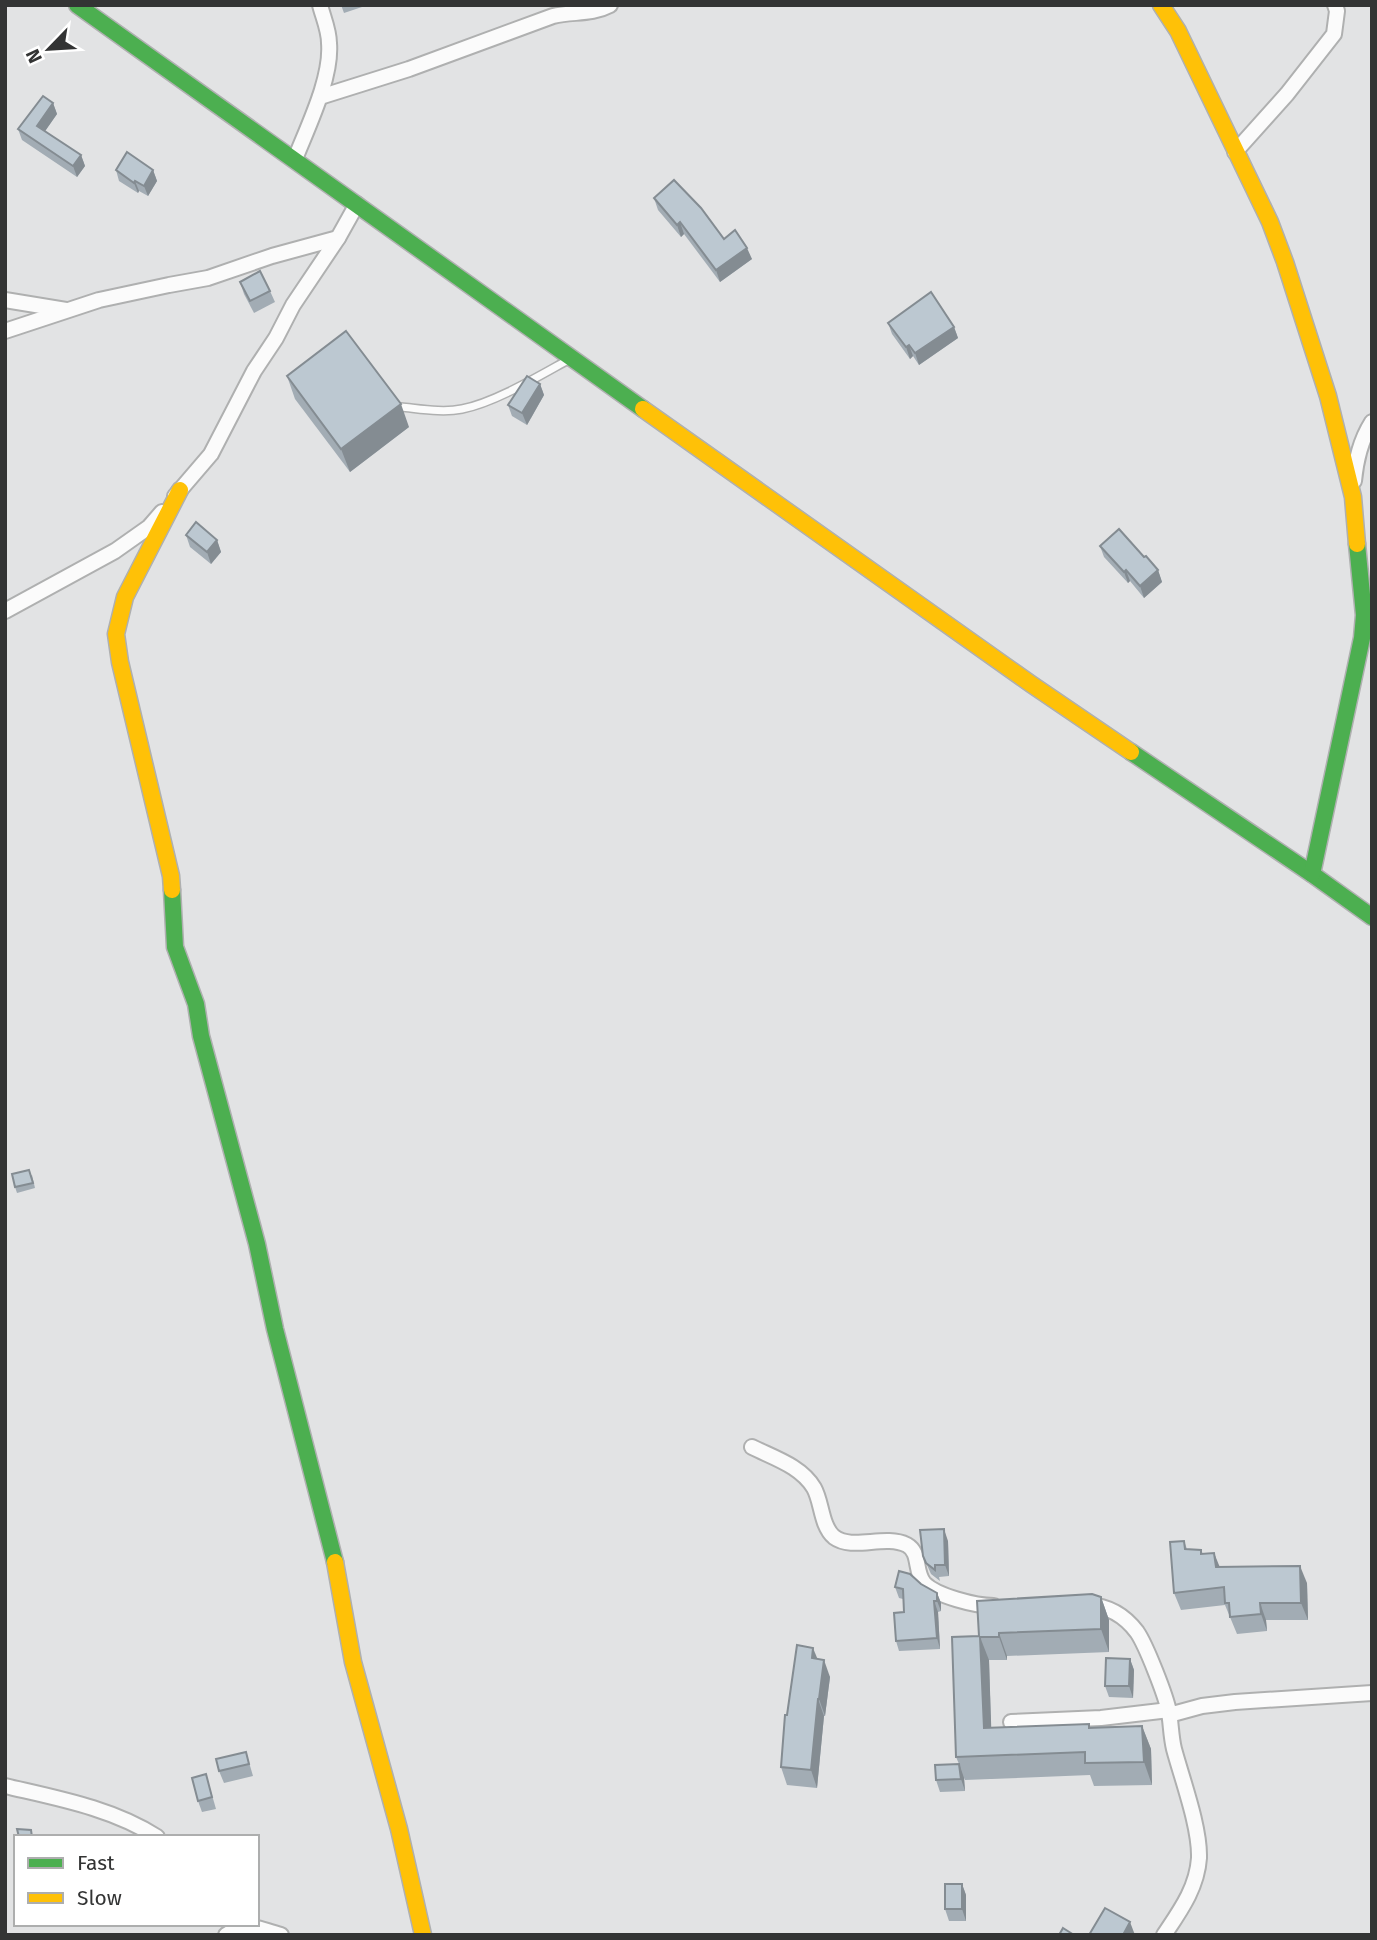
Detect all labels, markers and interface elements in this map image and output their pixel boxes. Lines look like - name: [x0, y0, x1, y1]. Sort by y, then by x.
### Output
- north arrow: [14, 14, 84, 84]
- text: N: [21, 45, 47, 67]
- legend: [14, 1835, 259, 1926]
- text: Fast: [77, 1850, 115, 1876]
- text: Slow: [77, 1885, 122, 1911]

